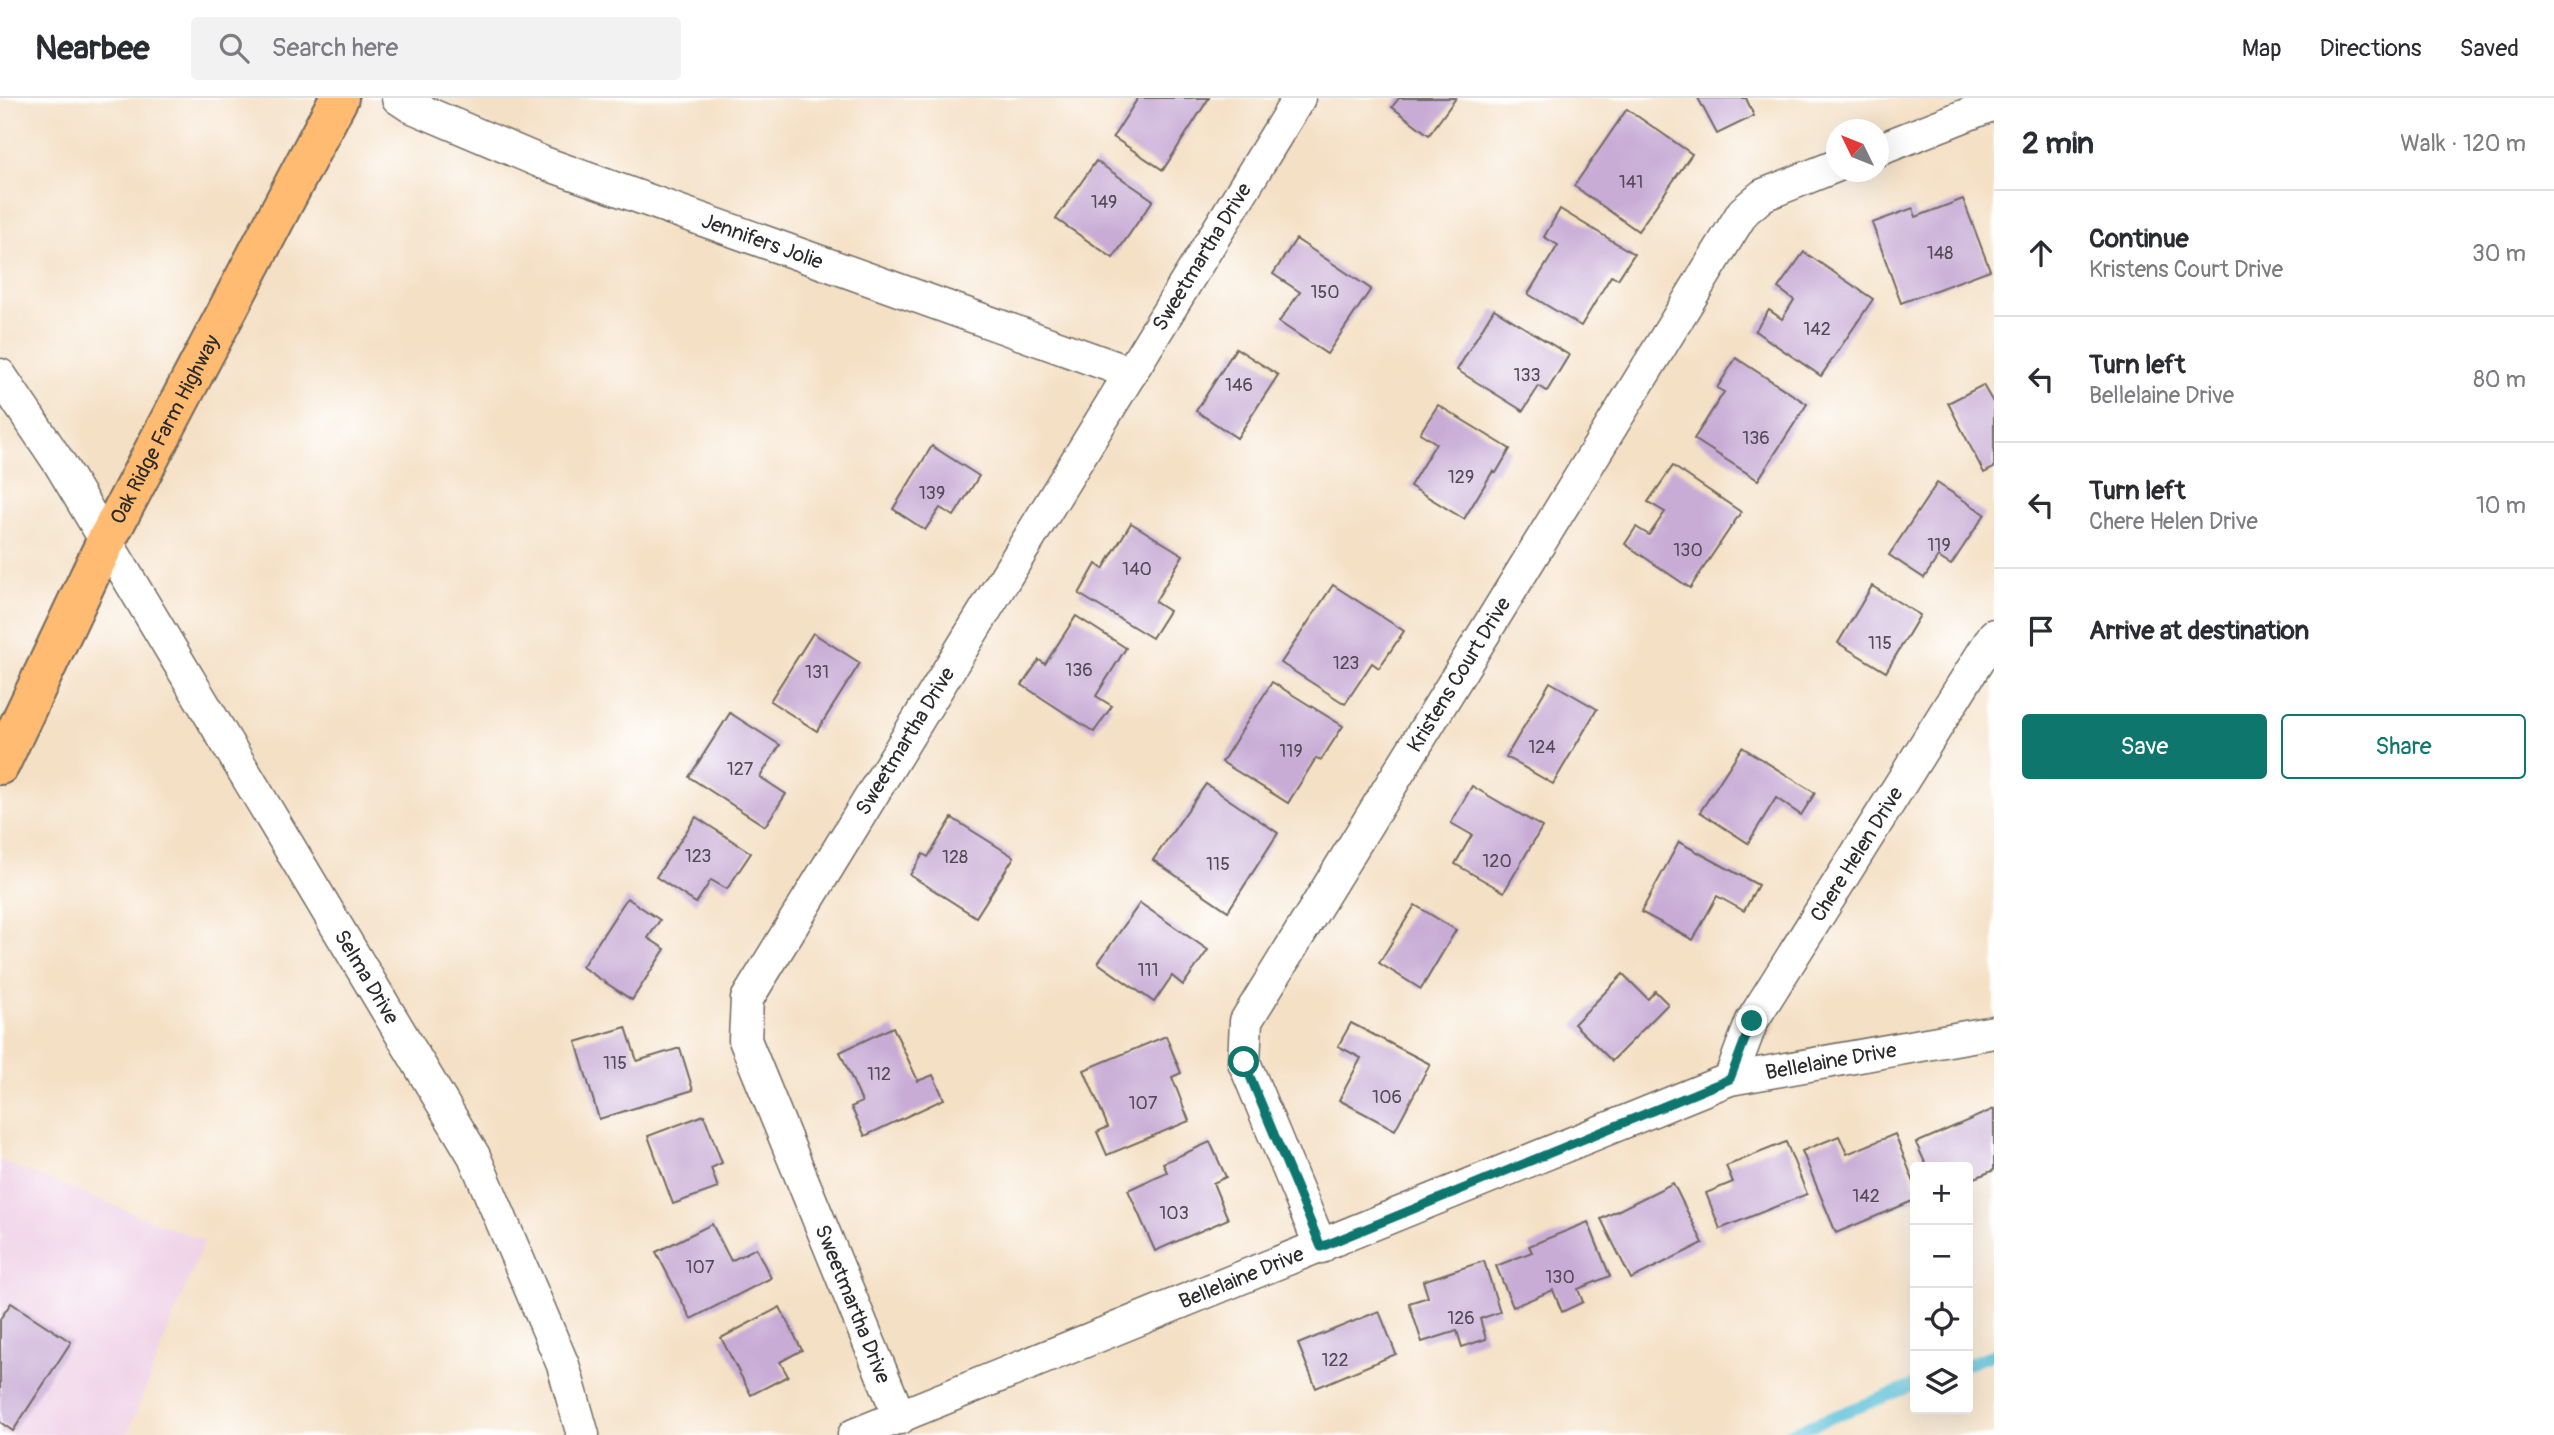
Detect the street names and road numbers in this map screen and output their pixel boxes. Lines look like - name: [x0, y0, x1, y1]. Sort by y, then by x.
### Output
- street label: Sweetmartha Drive: [1146, 177, 1258, 336]
- street label: Jennifers Jolie: [698, 207, 827, 276]
- street label: Oak Ridge Farm Highway: [104, 330, 226, 529]
- street label: Kristens Court Drive: [1401, 592, 1518, 757]
- street label: Sweetmartha Drive: [850, 662, 961, 821]
- street label: Chere Helen Drive: [1805, 781, 1910, 927]
- street label: Selma Drive: [328, 925, 405, 1030]
- street label: Bellelaine Drive: [1763, 1037, 1899, 1086]
- street label: Sweetmartha Drive: [808, 1221, 897, 1388]
- street label: Bellelaine Drive: [1175, 1240, 1309, 1316]

